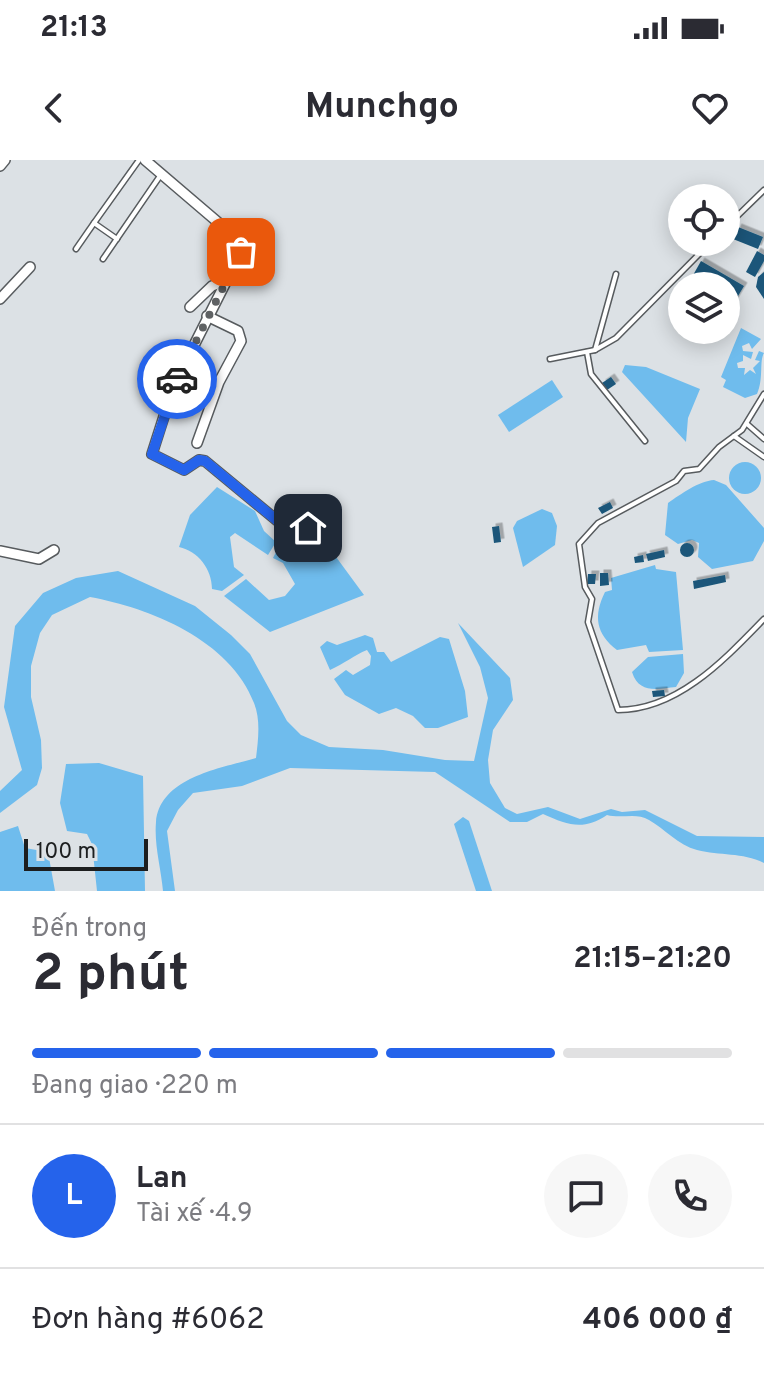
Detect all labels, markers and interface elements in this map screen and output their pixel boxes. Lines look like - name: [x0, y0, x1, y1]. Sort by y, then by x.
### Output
- text: 21:13: [40, 10, 108, 47]
- text: Munchgo: [305, 85, 459, 131]
- icon: back: [32, 86, 76, 130]
- icon: heart: [688, 86, 732, 130]
- map controls: [668, 184, 740, 344]
- button: locate: [668, 184, 740, 256]
- pin: [207, 218, 275, 286]
- icon: bag: [219, 230, 263, 274]
- button: layers: [668, 272, 740, 344]
- courier: [137, 339, 217, 419]
- icon: car: [155, 357, 199, 401]
- pin: [274, 494, 342, 562]
- icon: home: [286, 506, 330, 550]
- scale bar: [24, 835, 148, 871]
- text: 100 m: [36, 839, 96, 866]
- text: Đến trong: [32, 913, 147, 946]
- text: 21:15–21:20: [573, 941, 732, 978]
- text: 2 phút: [32, 943, 189, 1009]
- text: Đang giao · 220 m: [32, 1070, 238, 1103]
- button: chat: [544, 1154, 628, 1238]
- button: phone: [648, 1154, 732, 1238]
- text: Lan: [136, 1161, 188, 1198]
- text: L: [66, 1178, 82, 1215]
- text: Tài xế · 4.9: [136, 1198, 252, 1231]
- text: Đơn hàng #6062: [32, 1302, 265, 1339]
- text: 406 000 ₫: [583, 1302, 732, 1339]

